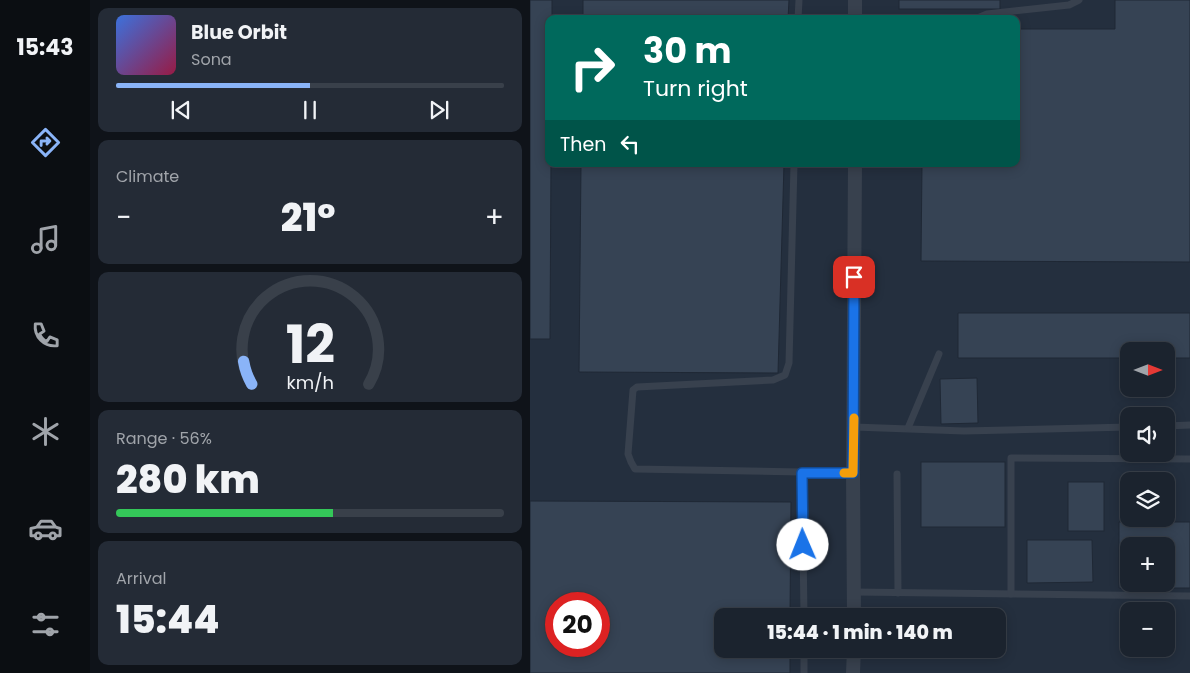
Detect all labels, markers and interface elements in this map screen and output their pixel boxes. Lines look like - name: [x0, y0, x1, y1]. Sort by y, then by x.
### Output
- text: Blue Orbit: [191, 19, 287, 46]
- text: 30 m: [643, 26, 731, 75]
- text: 15:43: [16, 32, 74, 63]
- icon: right: [560, 35, 625, 100]
- text: Sona: [191, 48, 232, 71]
- text: Turn right: [643, 73, 748, 104]
- icon: previous: [167, 96, 195, 124]
- icon: pause: [296, 96, 324, 124]
- icon: next: [425, 96, 453, 124]
- icon: directions: [28, 125, 63, 160]
- icon: left: [616, 130, 644, 158]
- text: Then: [560, 131, 606, 158]
- text: Climate: [116, 165, 179, 188]
- text: 21°: [281, 191, 335, 244]
- text: −: [116, 198, 131, 237]
- text: +: [485, 198, 504, 237]
- icon: music: [28, 222, 63, 257]
- pin: [833, 256, 875, 298]
- icon: arrive: [840, 263, 868, 291]
- text: 12: [285, 308, 335, 381]
- icon: phone: [28, 318, 63, 353]
- north arrow: [1120, 342, 1175, 398]
- map controls: [1120, 342, 1175, 657]
- text: km/h: [286, 370, 334, 395]
- button: sound: [1120, 407, 1175, 462]
- icon: climate: [28, 414, 63, 449]
- text: Range · 56%: [116, 427, 212, 450]
- text: 280 km: [116, 453, 260, 506]
- button: layers: [1120, 472, 1175, 527]
- icon: car: [28, 511, 63, 546]
- position arrow: [776, 518, 828, 570]
- button: +: [1120, 537, 1175, 592]
- text: Arrival: [116, 567, 166, 590]
- speed limit sign: 20: [545, 592, 610, 657]
- text: 15:44: [116, 593, 220, 646]
- button: −: [1120, 602, 1175, 657]
- icon: filters: [28, 607, 63, 642]
- text: 15:44 · 1 min · 140 m: [767, 619, 953, 646]

